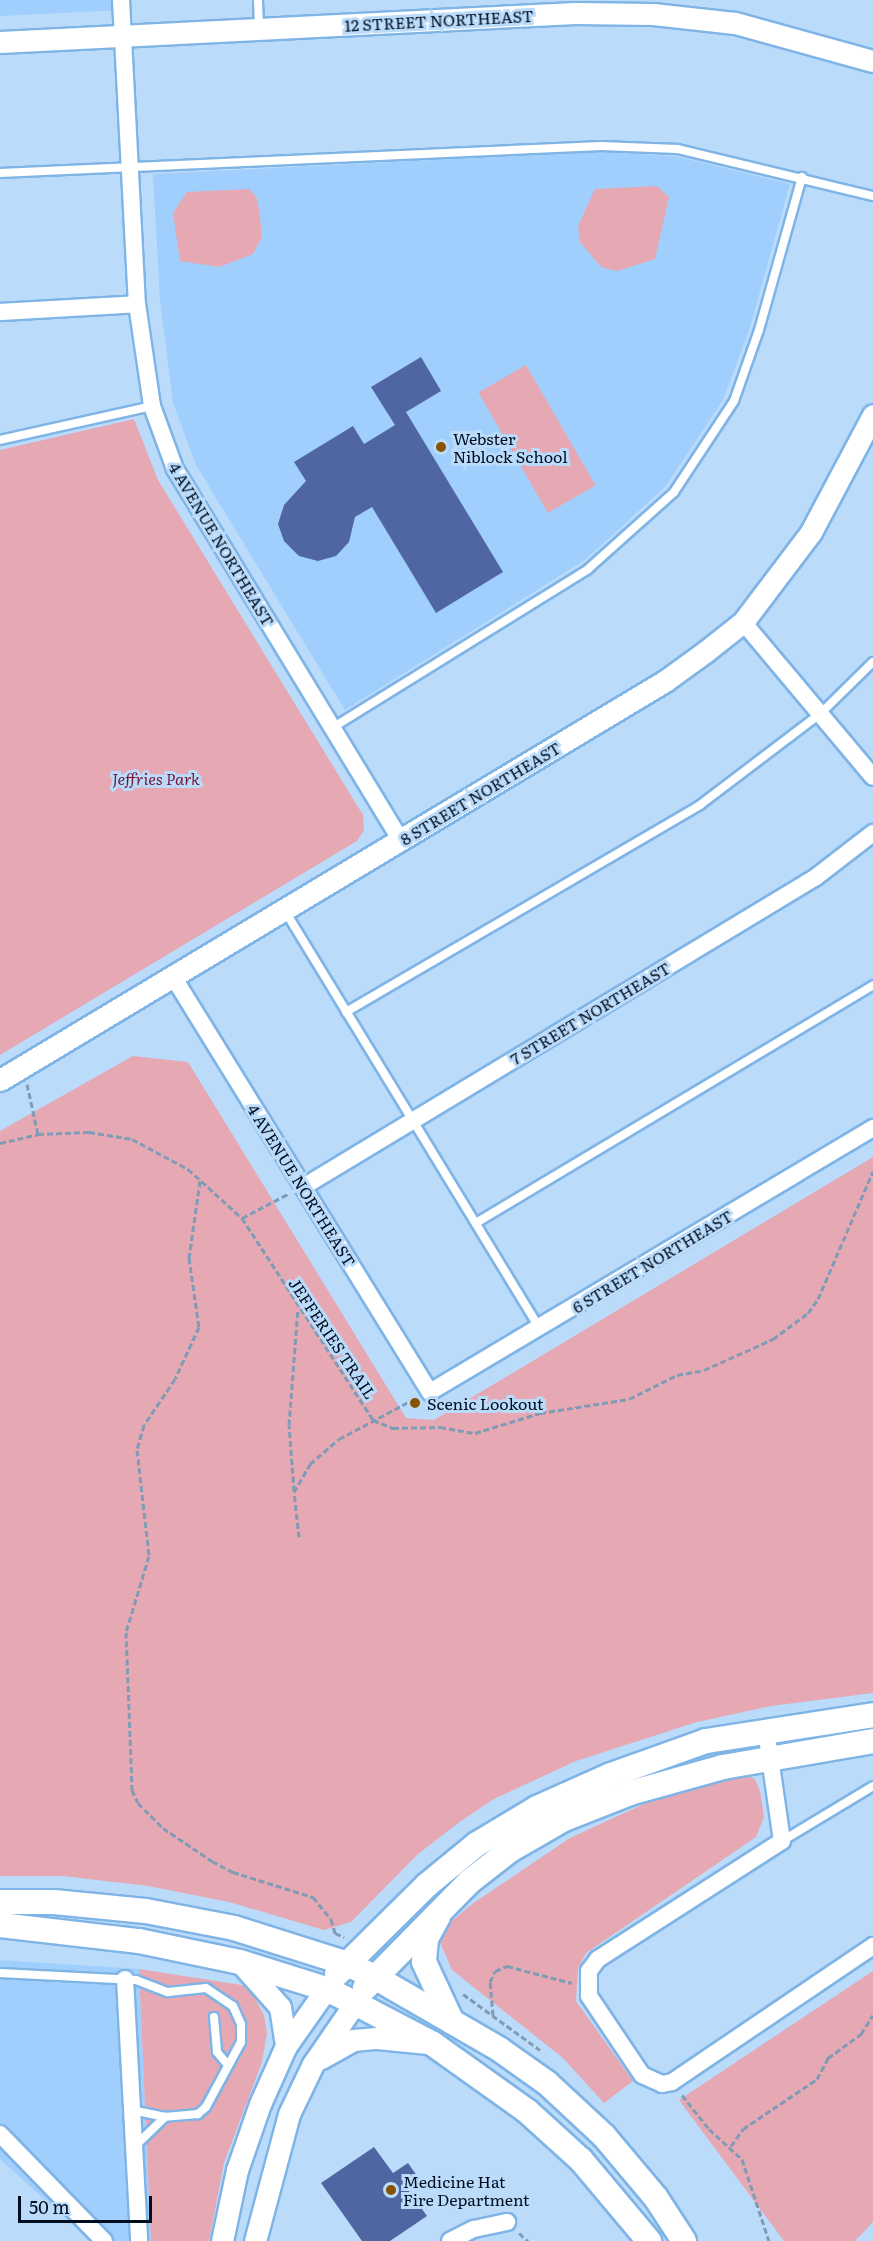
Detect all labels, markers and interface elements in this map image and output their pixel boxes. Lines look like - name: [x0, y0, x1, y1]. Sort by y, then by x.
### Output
- street label: 12 STREET NORTHEAST: [344, 5, 534, 35]
- place label: Webster Niblock School: [453, 428, 568, 466]
- marker: Webster Niblock School: [434, 440, 448, 454]
- street label: 4 AVENUE NORTHEAST: [165, 459, 279, 629]
- street label: 8 STREET NORTHEAST: [396, 738, 564, 848]
- park label: Jeffries Park: [112, 768, 200, 788]
- street label: 7 STREET NORTHEAST: [507, 958, 673, 1068]
- street label: 4 AVENUE NORTHEAST: [244, 1100, 360, 1270]
- street label: 6 STREET NORTHEAST: [569, 1206, 735, 1316]
- street label: JEFFERIES TRAIL: [285, 1274, 381, 1402]
- place label: Scenic Lookout: [427, 1393, 543, 1413]
- marker: Scenic Lookout: [408, 1396, 422, 1410]
- place label: Medicine Hat Fire Department: [403, 2171, 530, 2209]
- marker: Medicine Hat Fire Department: [384, 2183, 398, 2197]
- scale bar: [21, 2184, 154, 2222]
- text: 50 m: [29, 2193, 70, 2220]

